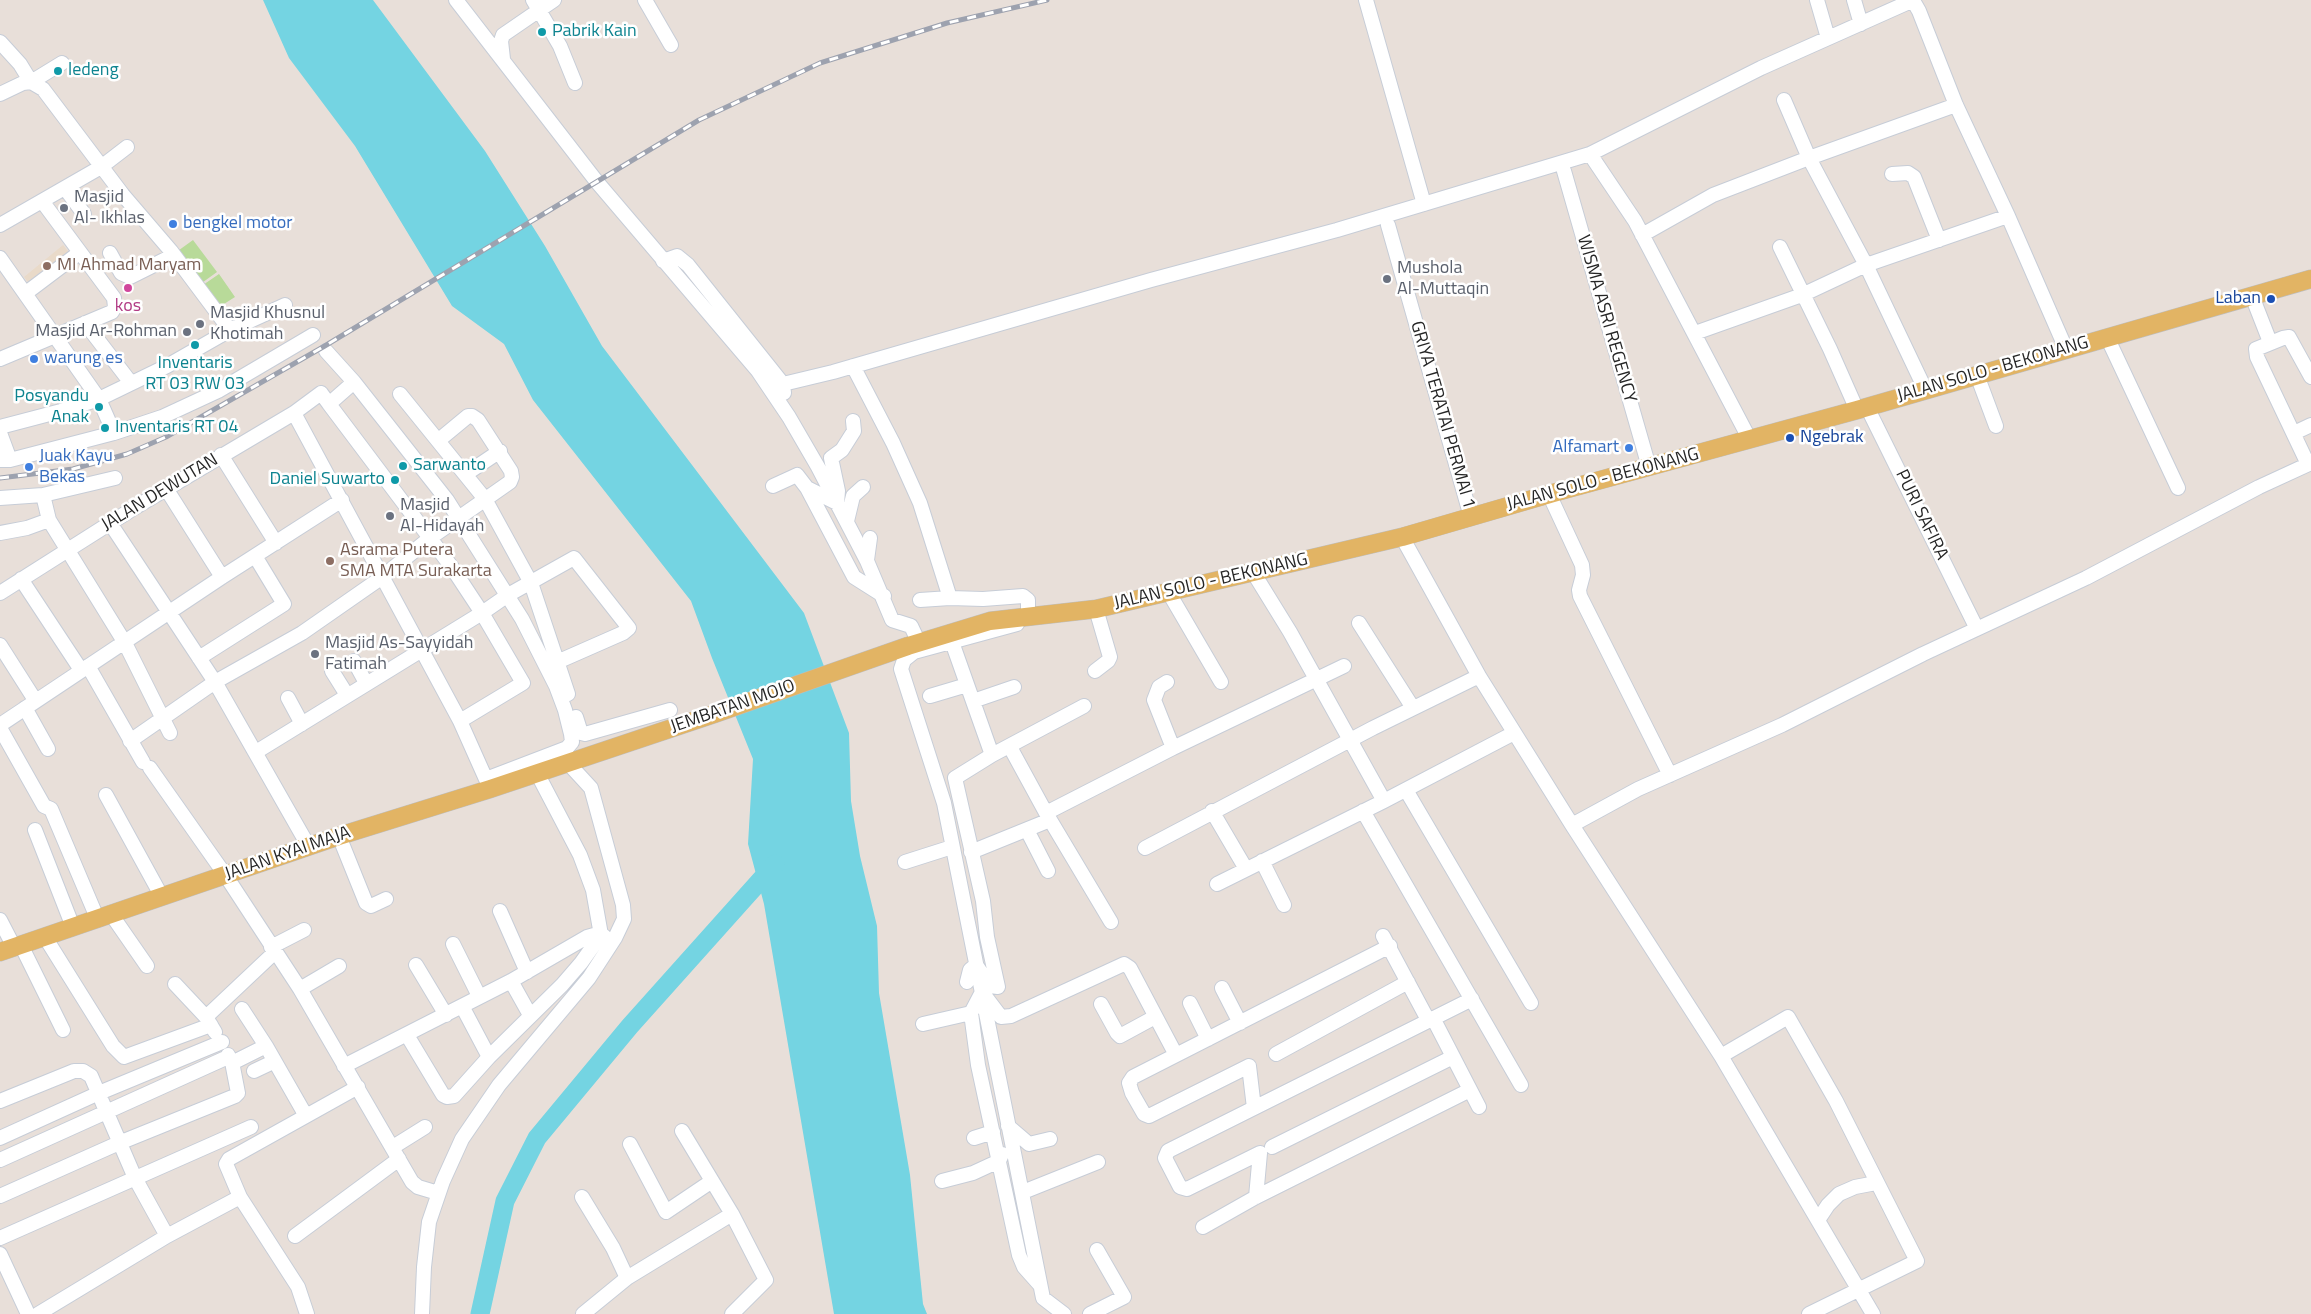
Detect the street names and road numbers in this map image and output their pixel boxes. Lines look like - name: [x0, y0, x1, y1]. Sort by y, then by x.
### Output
- street label: WISMA ASRI REGENCY: [1572, 233, 1640, 405]
- street label: GRIYA TERATAI PERMAI 1: [1405, 319, 1479, 511]
- street label: JALAN SOLO - BEKONANG: [1895, 332, 2091, 408]
- street label: JALAN SOLO - BEKONANG: [1505, 444, 1701, 516]
- street label: JALAN DEWUTAN: [98, 450, 222, 536]
- street label: PURI SAFIRA: [1890, 466, 1952, 564]
- street label: JALAN SOLO - BEKONANG: [1112, 549, 1310, 615]
- street label: JEMBATAN MOJO: [668, 676, 798, 738]
- street label: JALAN KYAI MAJA: [222, 822, 354, 886]

